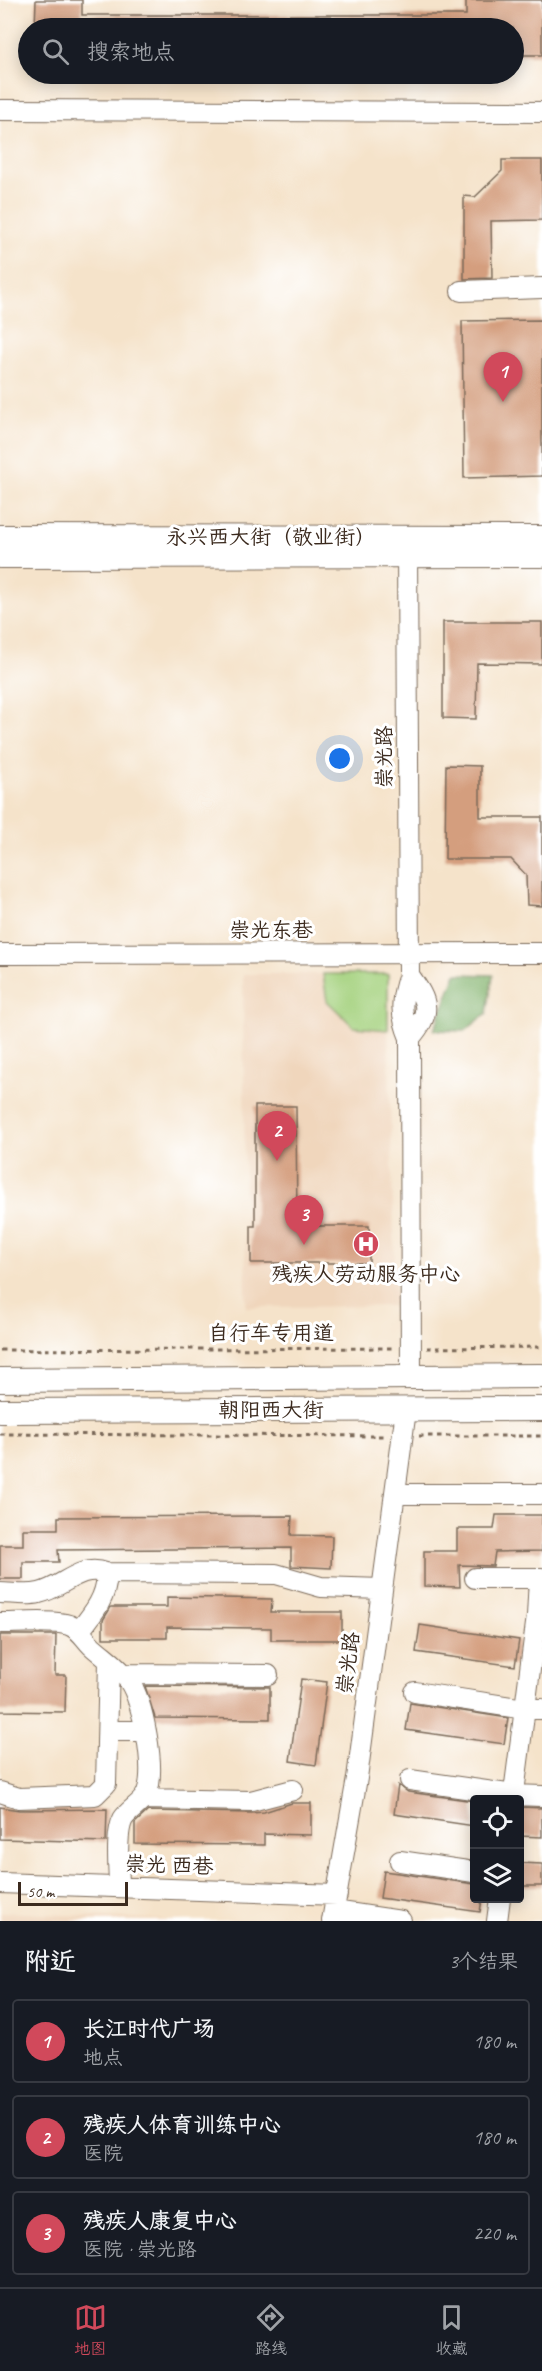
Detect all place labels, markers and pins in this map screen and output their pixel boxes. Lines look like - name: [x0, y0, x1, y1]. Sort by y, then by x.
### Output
- pin: 1: [484, 352, 522, 402]
- pin: 2: [258, 1112, 296, 1161]
- pin: 3: [284, 1196, 324, 1245]
- hospital icon: 残疾人劳动服务中心: [351, 1229, 381, 1259]
- place label: 残疾人劳动服务中心: [272, 1261, 461, 1287]

